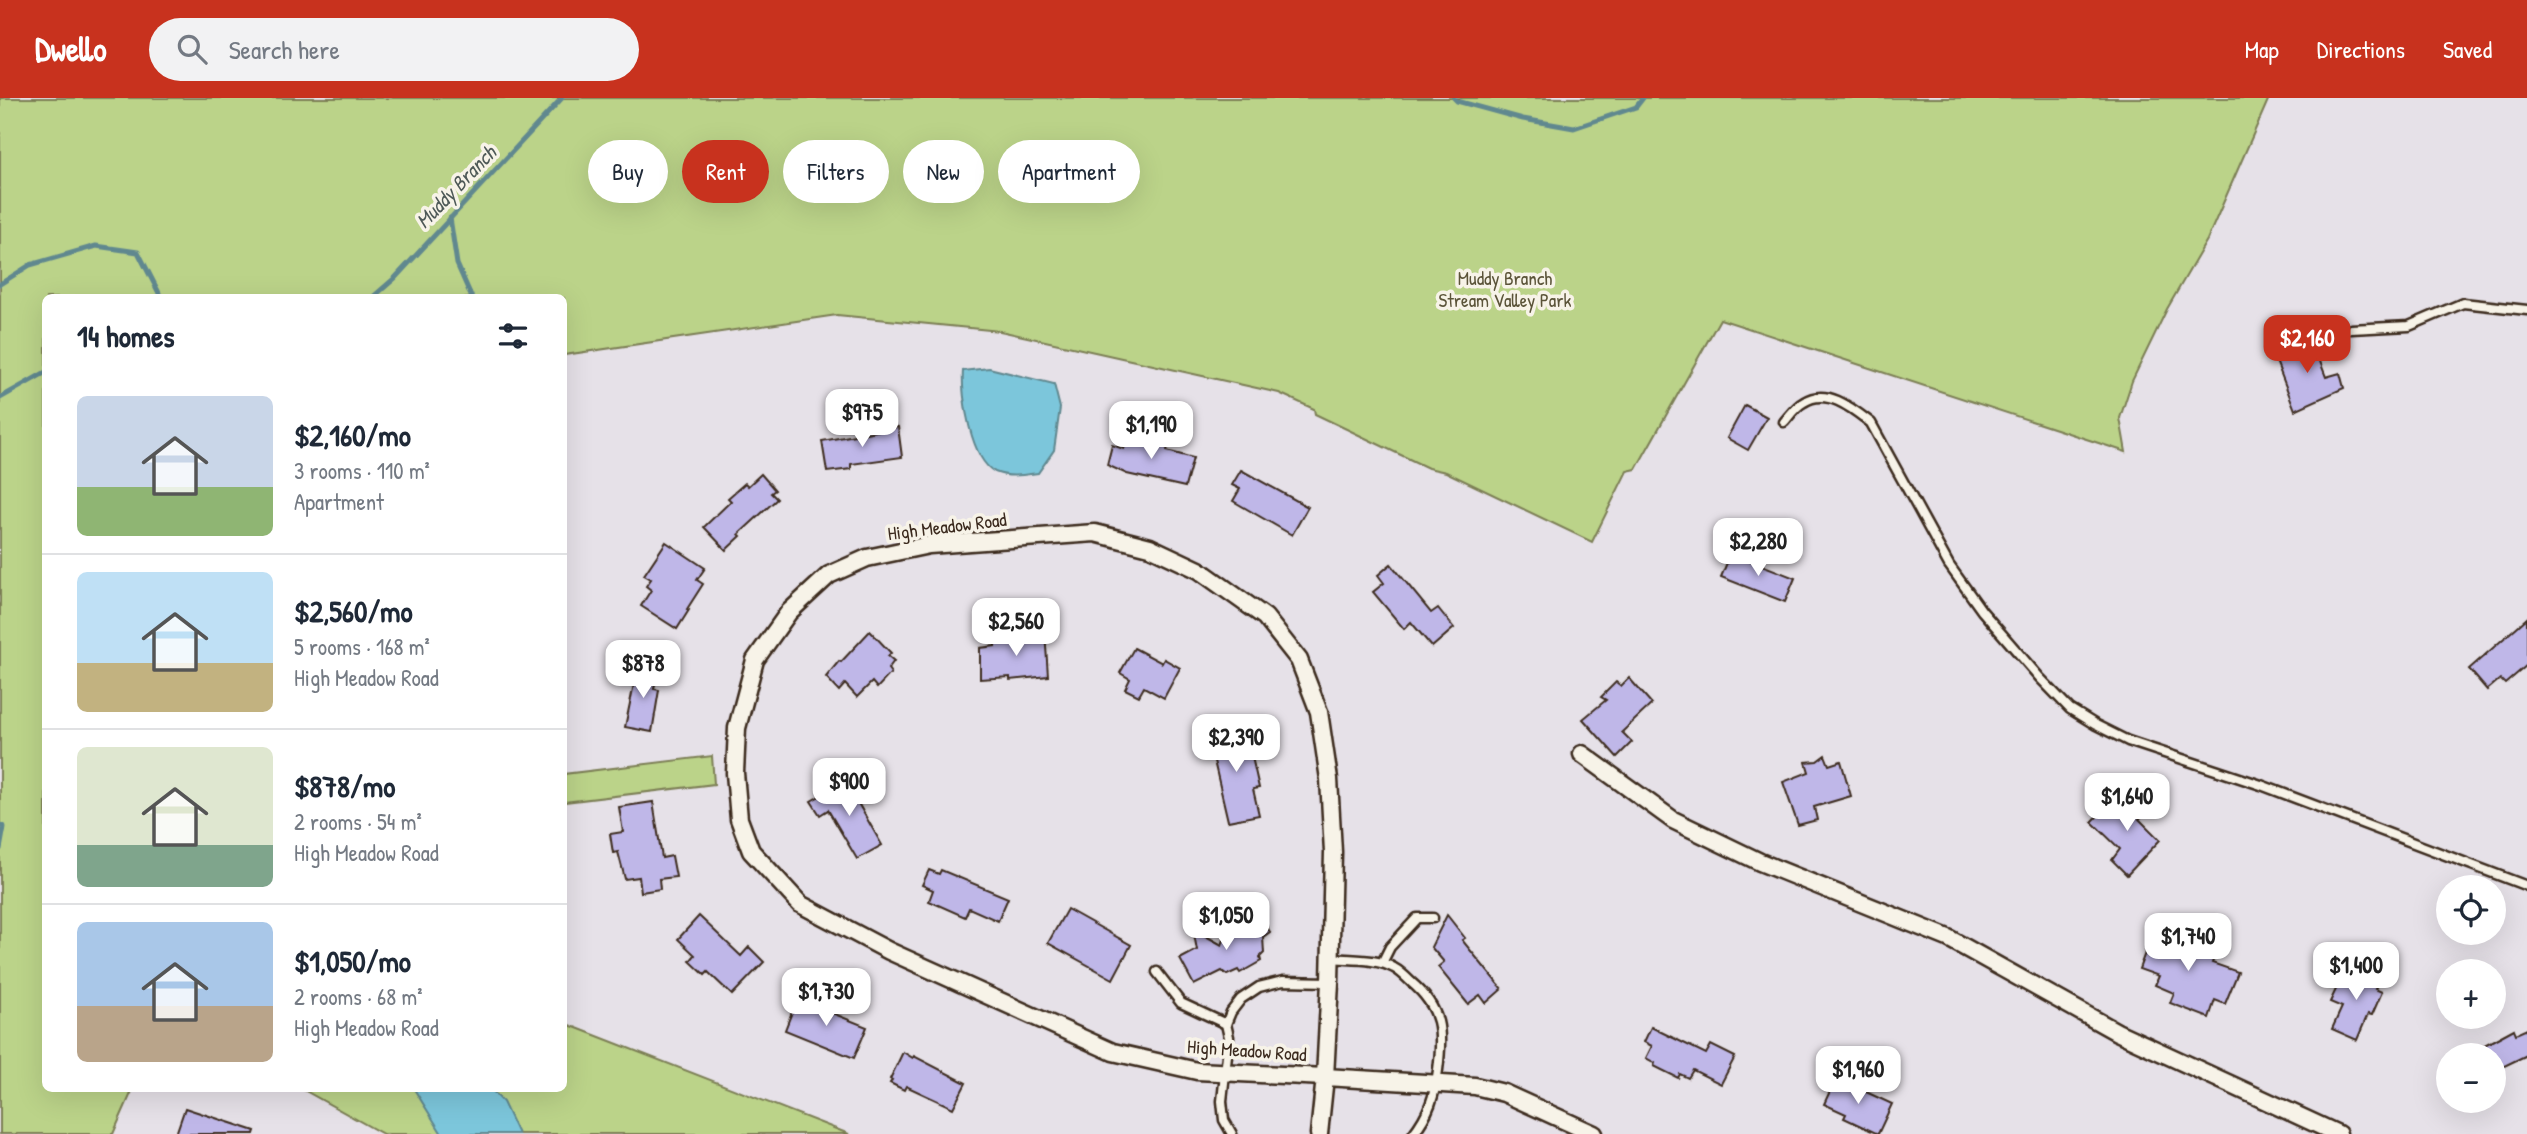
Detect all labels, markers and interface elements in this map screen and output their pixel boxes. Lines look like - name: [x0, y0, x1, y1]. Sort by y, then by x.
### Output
- search box: [149, 18, 639, 81]
- text: Dwello: [35, 27, 107, 71]
- icon: search: [173, 30, 211, 68]
- text: Search here: [229, 32, 340, 67]
- text: Map: [2245, 33, 2279, 65]
- text: Directions: [2317, 33, 2405, 65]
- text: Saved: [2443, 33, 2492, 65]
- water label: Muddy Branch: [409, 138, 503, 234]
- chip: Buy: [588, 140, 668, 203]
- chip: Rent: [682, 140, 769, 203]
- chip: Filters: [783, 140, 889, 203]
- chip: New: [903, 140, 984, 203]
- chip: Apartment: [998, 140, 1140, 203]
- park label: Muddy Branch Stream Valley Park: [1439, 265, 1572, 313]
- text: 14 homes: [77, 316, 175, 356]
- pin: $2,160: [2250, 316, 2364, 375]
- icon: filters: [494, 317, 532, 355]
- text: $2,160: [2280, 322, 2334, 353]
- pin: $975: [821, 390, 903, 449]
- text: $975: [841, 396, 883, 427]
- pin: $1,190: [1094, 402, 1208, 461]
- text: $1,190: [1125, 408, 1177, 439]
- text: $2,160/mo: [294, 415, 411, 455]
- icon: home: [133, 424, 217, 508]
- text: 3 rooms · 110 m²: [294, 455, 430, 486]
- text: Apartment: [294, 486, 384, 517]
- street label: High Meadow Road: [886, 506, 1009, 546]
- pin: $2,280: [1701, 518, 1815, 578]
- text: $2,280: [1729, 525, 1787, 556]
- text: $2,560/mo: [294, 591, 413, 631]
- pin: $2,560: [959, 598, 1073, 658]
- icon: home: [133, 600, 217, 684]
- text: $2,560: [988, 605, 1044, 636]
- text: 5 rooms · 168 m²: [294, 631, 430, 662]
- pin: $878: [602, 640, 684, 700]
- text: $878: [622, 647, 664, 678]
- text: High Meadow Road: [294, 662, 439, 693]
- pin: $2,390: [1179, 714, 1293, 774]
- text: $2,390: [1208, 721, 1264, 752]
- pin: $900: [808, 758, 890, 818]
- text: $900: [829, 765, 869, 796]
- text: $878/mo: [294, 766, 395, 806]
- pin: $1,640: [2070, 774, 2184, 833]
- icon: home: [133, 775, 217, 859]
- text: $1,640: [2101, 780, 2153, 811]
- text: 2 rooms · 54 m²: [294, 806, 422, 837]
- text: High Meadow Road: [294, 837, 439, 868]
- map controls: [2436, 875, 2506, 1113]
- button: locate: [2436, 875, 2506, 945]
- pin: $1,050: [1169, 892, 1283, 952]
- text: $1,050: [1199, 899, 1254, 930]
- pin: $1,740: [2131, 914, 2245, 973]
- text: $1,740: [2161, 920, 2215, 951]
- text: $1,050/mo: [294, 941, 411, 981]
- pin: $1,400: [2299, 942, 2413, 1002]
- text: $1,400: [2329, 949, 2383, 980]
- icon: home: [133, 950, 217, 1034]
- button: +: [2436, 959, 2506, 1029]
- pin: $1,730: [769, 968, 883, 1028]
- text: $1,730: [798, 975, 854, 1006]
- text: 2 rooms · 68 m²: [294, 981, 422, 1012]
- text: High Meadow Road: [294, 1012, 439, 1043]
- street label: High Meadow Road: [1186, 1033, 1308, 1067]
- button: −: [2436, 1043, 2506, 1113]
- pin: $1,960: [1801, 1046, 1915, 1106]
- text: $1,960: [1832, 1053, 1884, 1084]

